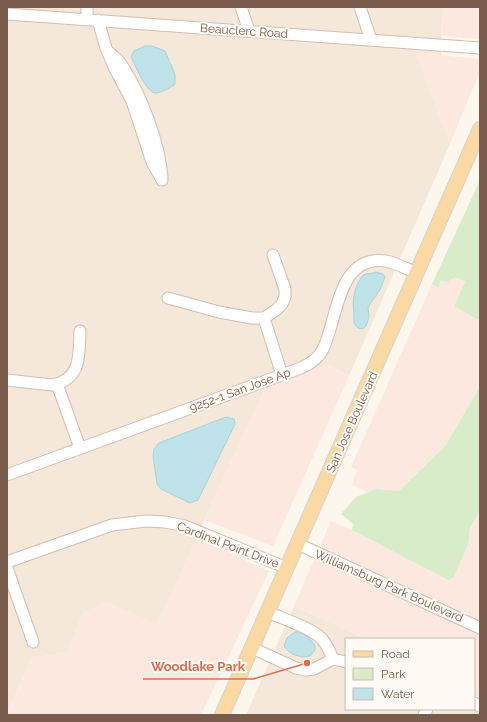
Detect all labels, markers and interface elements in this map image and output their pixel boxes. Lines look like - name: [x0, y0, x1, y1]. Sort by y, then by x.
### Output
- street label: Beauclerc Road: [200, 21, 288, 41]
- street label: 9252-1 San Jose Ap: [187, 365, 293, 415]
- street label: San Jose Boulevard: [323, 369, 381, 475]
- street label: Cardinal Point Drive: [175, 519, 281, 571]
- street label: Williamsburg Park Boulevard: [313, 547, 465, 625]
- legend: [345, 638, 475, 710]
- text: Road: [381, 647, 410, 661]
- callout: Woodlake Park: [143, 654, 253, 679]
- text: Woodlake Park: [151, 659, 246, 674]
- text: Park: [381, 667, 406, 681]
- text: Water: [381, 687, 415, 701]

